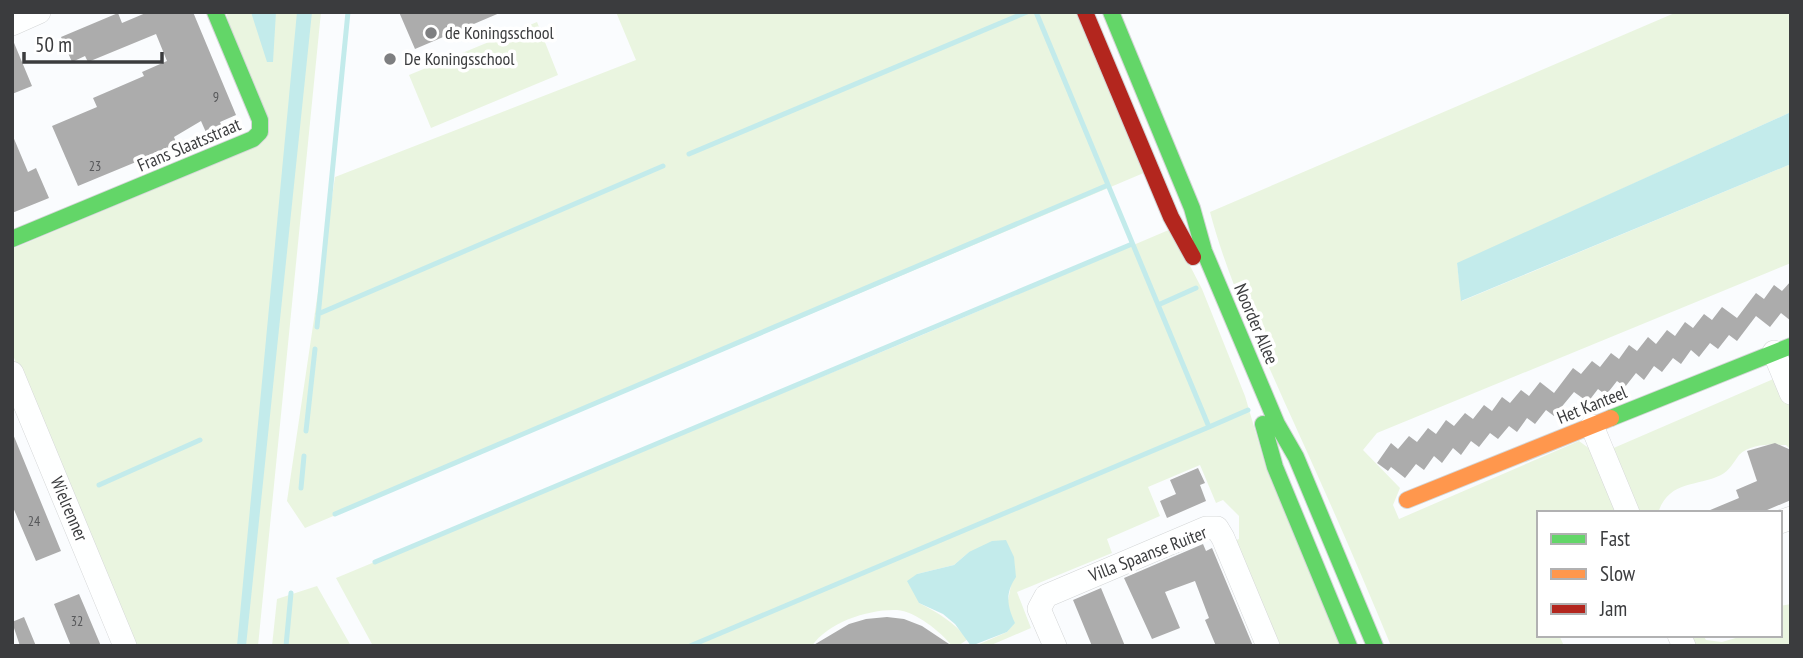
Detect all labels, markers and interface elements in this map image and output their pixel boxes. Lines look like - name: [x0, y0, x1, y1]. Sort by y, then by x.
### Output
- scale bar: [24, 21, 163, 65]
- place label: de Koningsschool: [445, 21, 555, 44]
- marker: de Koningsschool: [423, 25, 439, 41]
- text: 50 m: [35, 31, 72, 58]
- place label: De Koningsschool: [404, 47, 515, 70]
- marker: De Koningsschool: [382, 51, 398, 67]
- house number: 9: [213, 88, 219, 106]
- street label: Frans Slaatsstraat: [134, 112, 244, 177]
- house number: 23: [89, 157, 101, 175]
- street label: Noorder Allee: [1229, 280, 1284, 368]
- street label: Het Kanteel: [1554, 380, 1631, 429]
- street label: Wielrenner: [46, 473, 93, 545]
- legend: [1537, 511, 1782, 637]
- house number: 24: [28, 512, 41, 530]
- street label: Villa Spaanse Ruiter: [1085, 520, 1210, 587]
- text: Fast: [1600, 525, 1630, 552]
- text: Slow: [1600, 560, 1636, 587]
- text: Jam: [1599, 595, 1627, 622]
- house number: 32: [71, 612, 83, 630]

